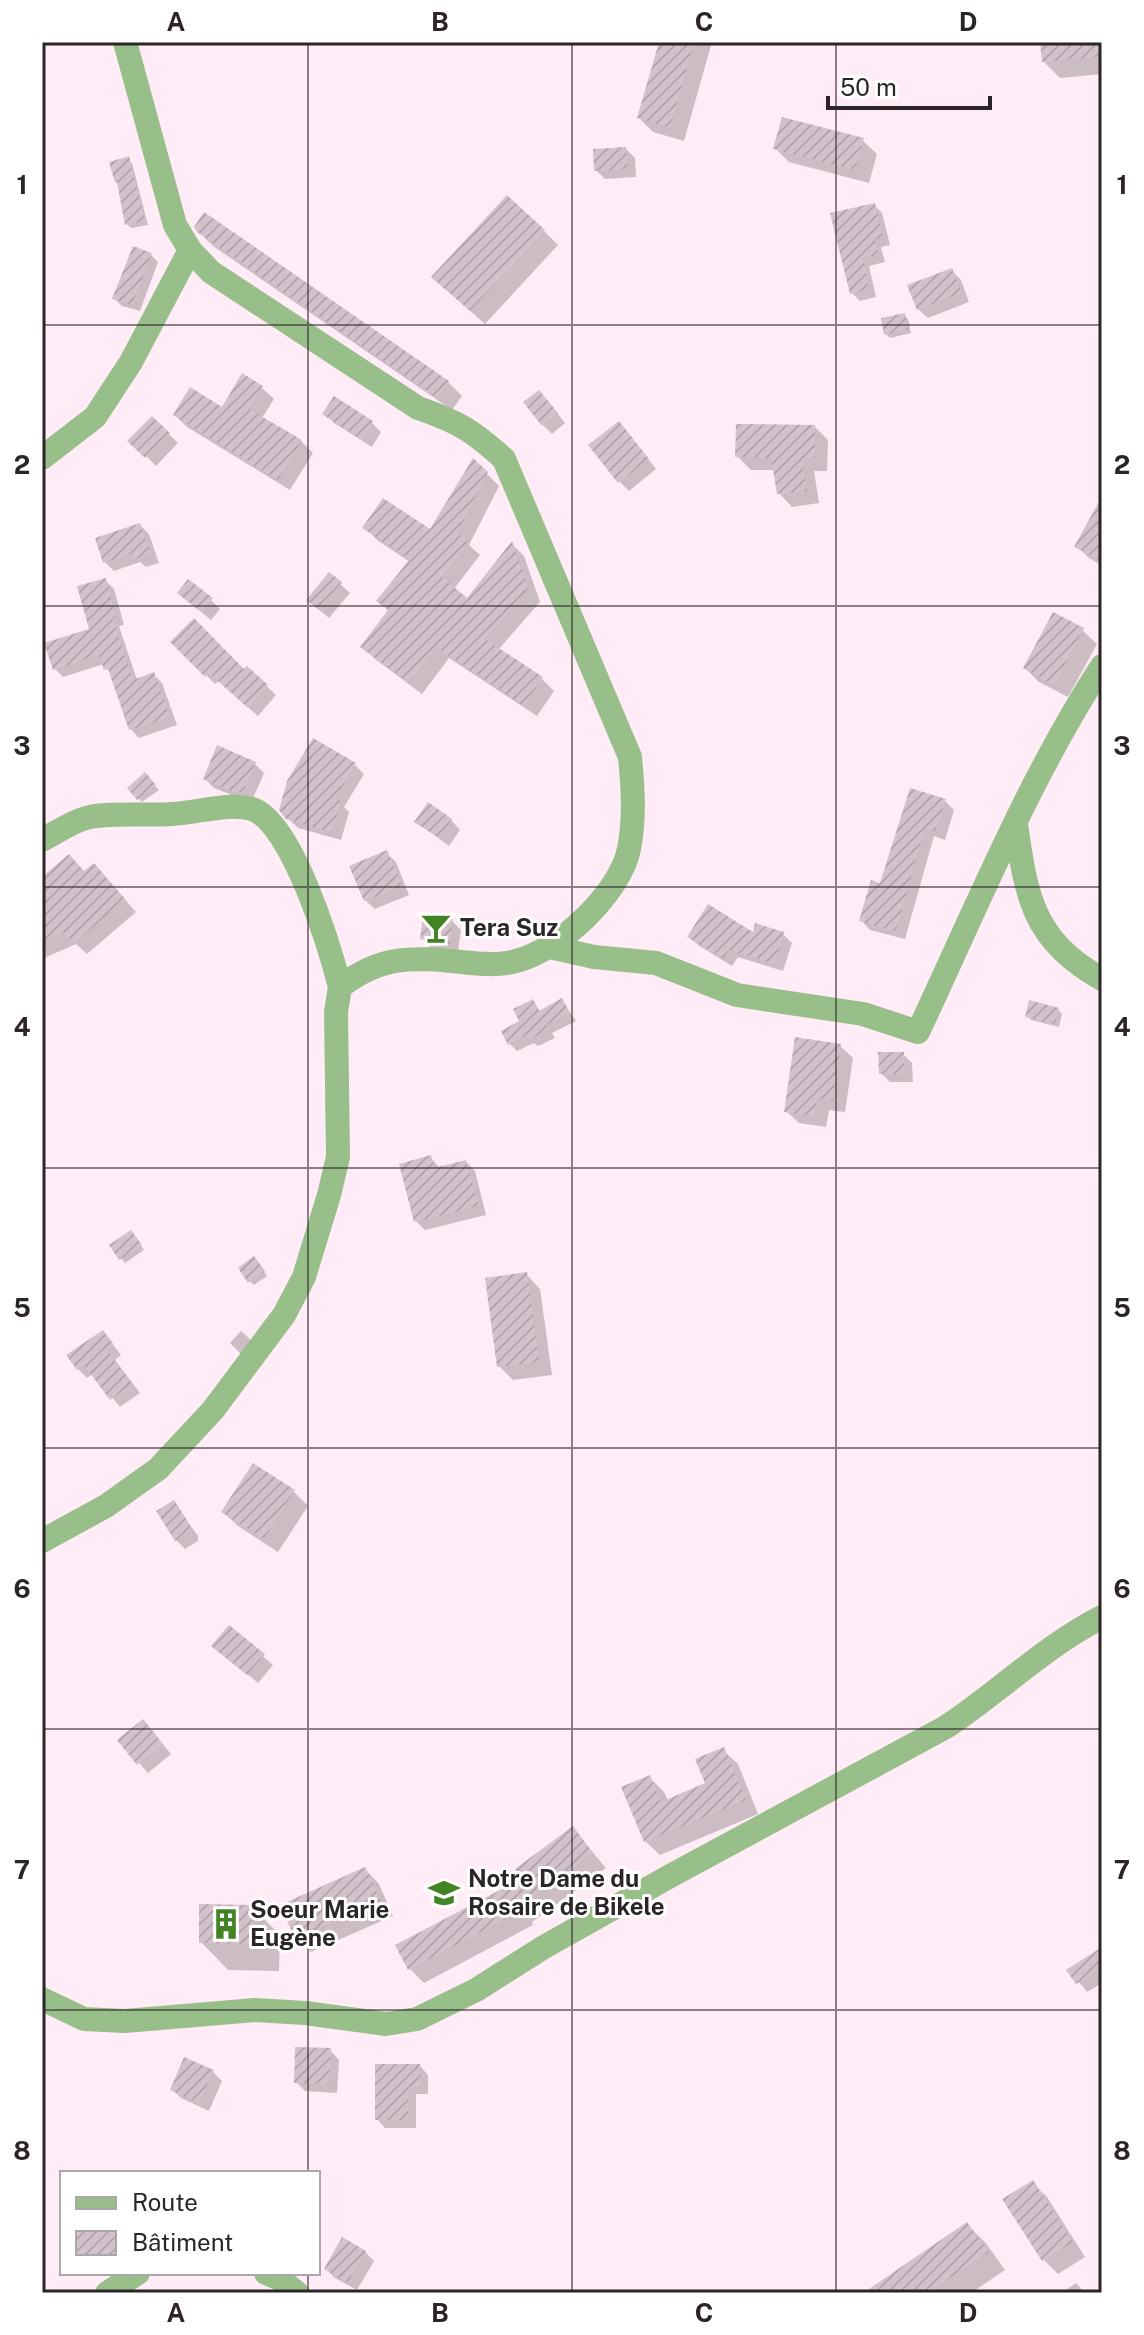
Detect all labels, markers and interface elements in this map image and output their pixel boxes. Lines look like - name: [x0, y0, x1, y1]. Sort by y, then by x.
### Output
- text: A: [167, 6, 186, 37]
- text: B: [431, 6, 449, 37]
- text: C: [695, 6, 713, 37]
- text: D: [959, 6, 977, 37]
- scale bar: [828, 60, 990, 110]
- text: 50 m: [840, 73, 897, 101]
- text: 1: [16, 169, 28, 200]
- text: 1: [1116, 169, 1128, 200]
- text: 2: [14, 449, 30, 480]
- text: 2: [1114, 449, 1130, 480]
- text: 3: [13, 730, 31, 761]
- text: 3: [1113, 730, 1131, 761]
- bar icon: Tera Suz: [419, 911, 453, 945]
- place label: Tera Suz: [460, 913, 558, 941]
- text: 4: [13, 1011, 31, 1042]
- text: 4: [1113, 1011, 1131, 1042]
- text: 5: [13, 1292, 31, 1323]
- text: 5: [1113, 1292, 1131, 1323]
- text: 6: [13, 1573, 31, 1604]
- text: 6: [1113, 1573, 1131, 1604]
- text: 7: [14, 1854, 30, 1885]
- text: 7: [1114, 1854, 1130, 1885]
- place label: Notre Dame du Rosaire de Bikele: [468, 1864, 665, 1920]
- school or university icon: Notre Dame du Rosaire de Bikele: [427, 1876, 461, 1910]
- place label: Soeur Marie Eugène: [250, 1895, 389, 1951]
- building icon: Soeur Marie Eugène: [209, 1907, 243, 1941]
- text: 8: [13, 2135, 31, 2166]
- text: 8: [1113, 2135, 1131, 2166]
- legend: [60, 2171, 320, 2275]
- text: Route: [132, 2188, 198, 2216]
- text: Bâtiment: [132, 2228, 233, 2256]
- text: A: [167, 2297, 186, 2328]
- text: B: [431, 2297, 449, 2328]
- text: C: [695, 2297, 713, 2328]
- text: D: [959, 2297, 977, 2328]

